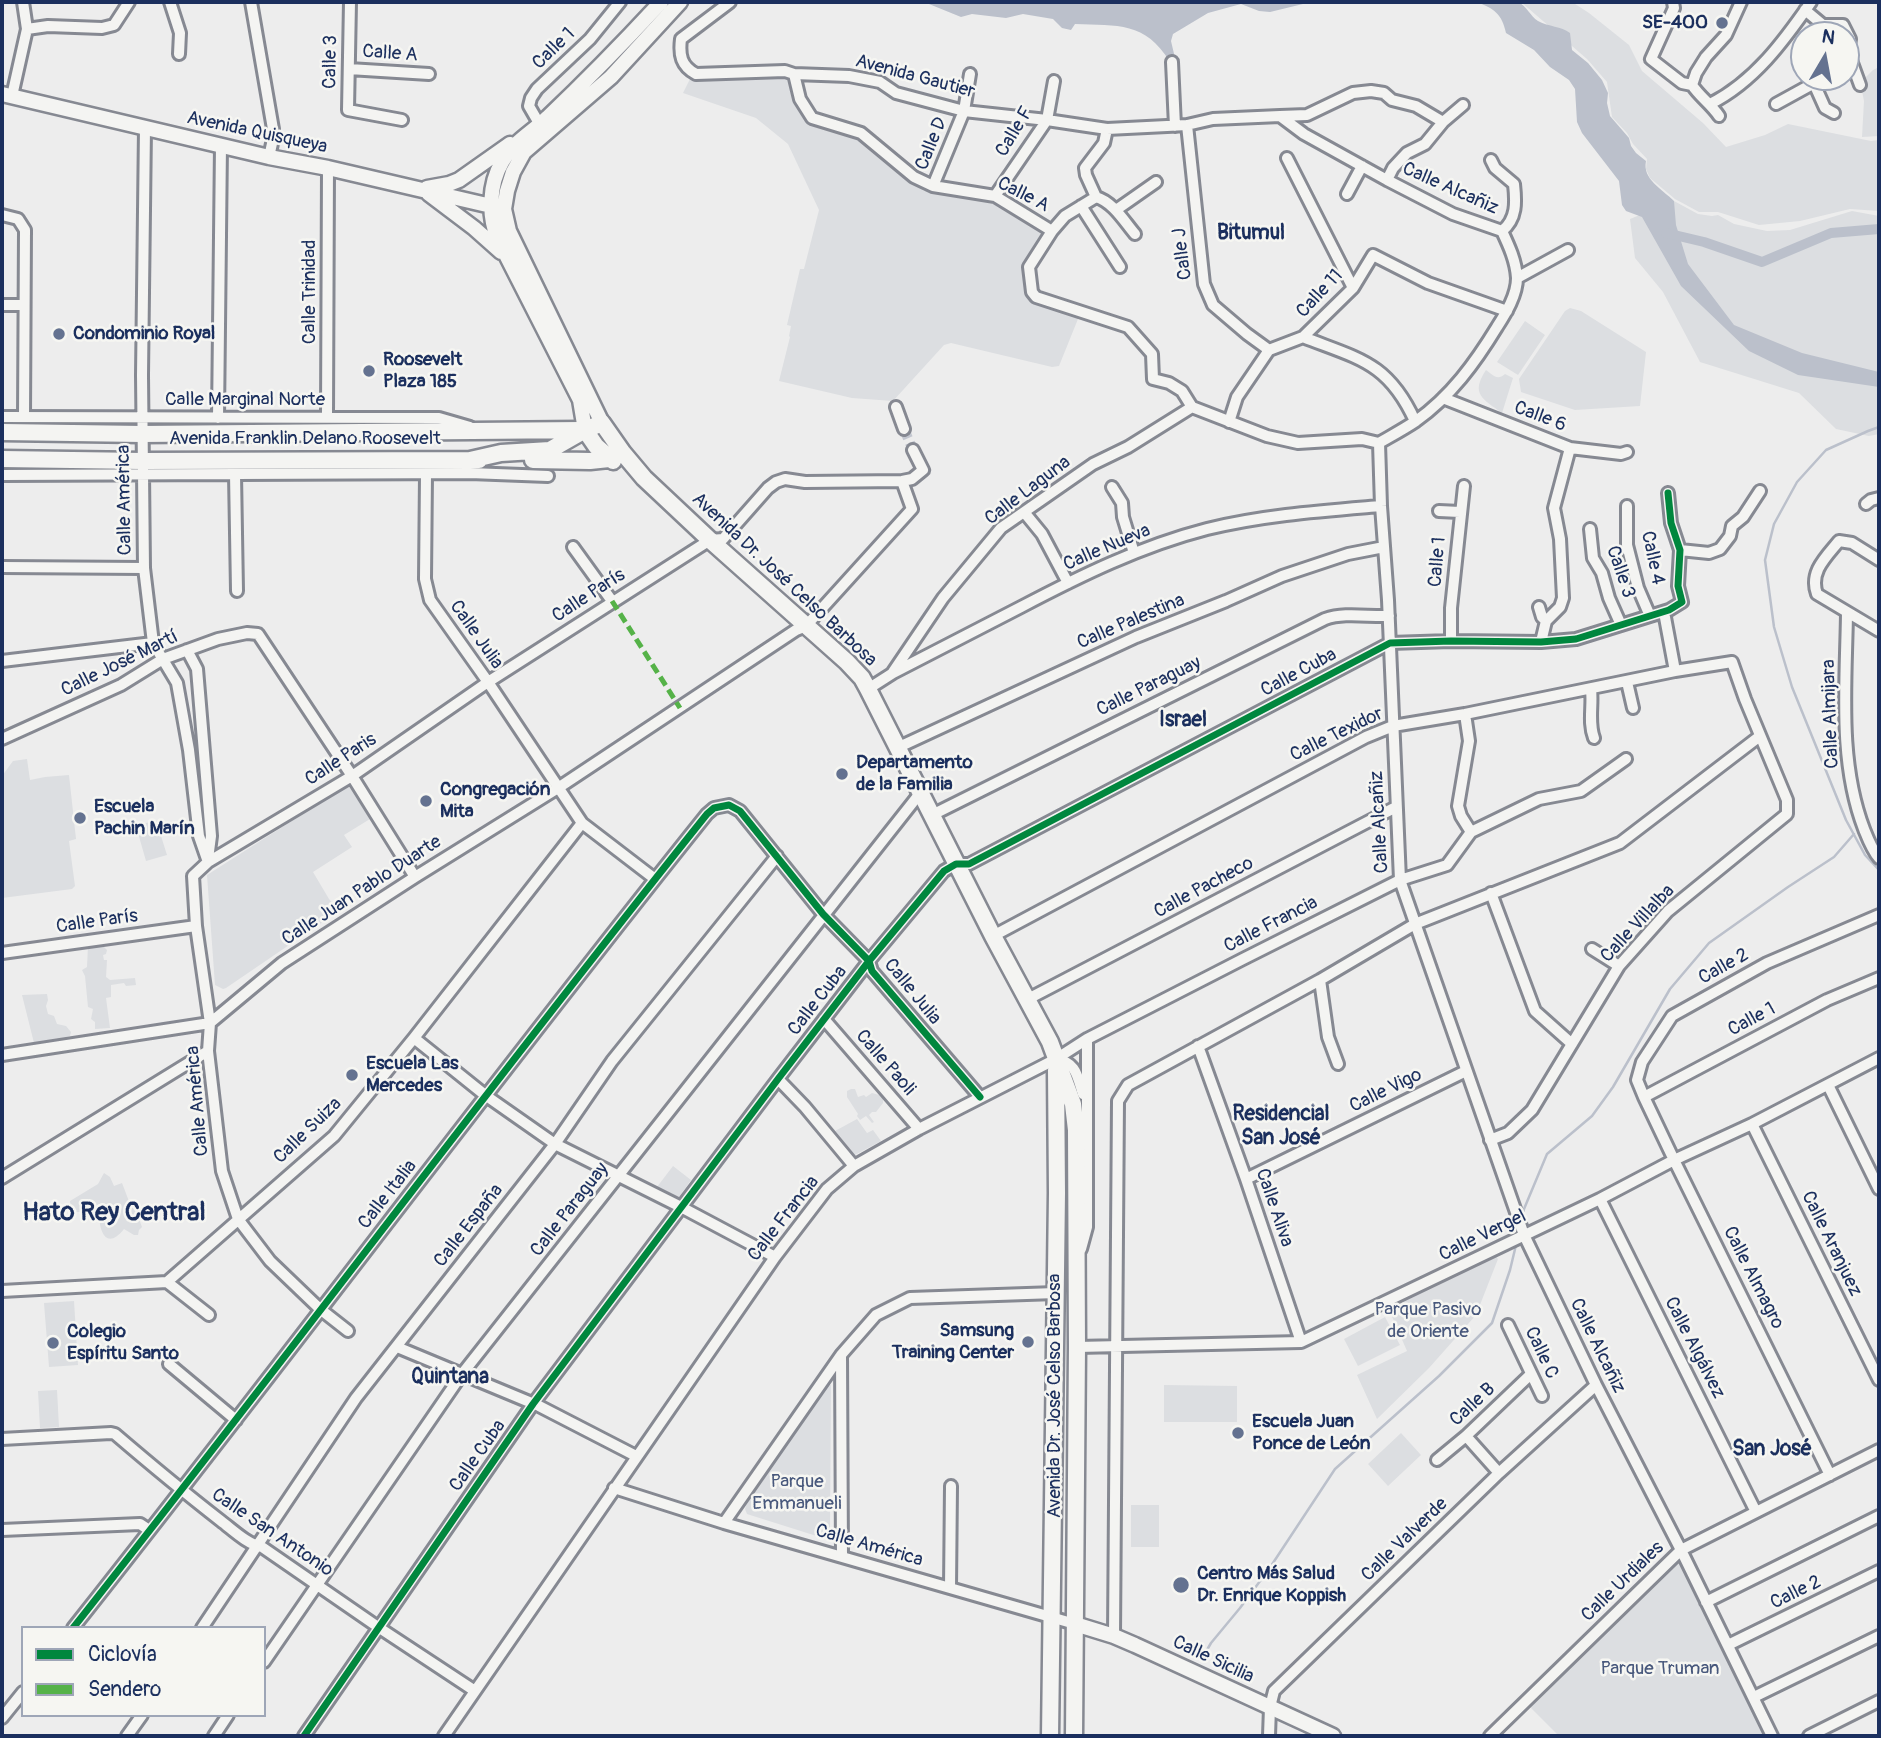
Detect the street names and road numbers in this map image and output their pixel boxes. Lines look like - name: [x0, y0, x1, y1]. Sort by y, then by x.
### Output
- street label: Calle 1: [528, 23, 580, 75]
- street label: Calle 3: [319, 35, 343, 89]
- street label: Calle A: [362, 41, 418, 67]
- street label: Avenida Gautier: [853, 50, 977, 104]
- street label: Calle F: [991, 103, 1039, 161]
- street label: Avenida Quisqueya: [185, 107, 329, 159]
- street label: Calle D: [911, 114, 953, 174]
- street label: Calle Alcañiz: [1398, 158, 1502, 220]
- street label: Calle A: [993, 172, 1053, 218]
- street label: Calle J: [1169, 227, 1197, 281]
- street label: Calle Trinidad: [299, 240, 321, 344]
- street label: Calle 11: [1292, 265, 1348, 323]
- street label: Calle Marginal Norte: [165, 389, 325, 411]
- street label: Calle 6: [1511, 397, 1569, 437]
- street label: Avenida Franklin Delano Roosevelt: [169, 428, 441, 450]
- street label: Calle América: [113, 444, 137, 556]
- street label: Calle Laguna: [981, 451, 1075, 531]
- street label: Avenida Dr. José Celso Barbosa: [687, 488, 881, 672]
- street label: Calle Nueva: [1060, 519, 1154, 577]
- street label: Calle 4: [1635, 529, 1669, 587]
- street label: Calle 1: [1424, 536, 1452, 588]
- street label: Calle 3: [1600, 543, 1640, 601]
- street label: Calle París: [548, 564, 630, 628]
- street label: Calle Palestina: [1074, 589, 1188, 655]
- street label: Calle Julia: [444, 596, 508, 674]
- street label: Calle José Martí: [58, 626, 182, 702]
- street label: Calle Cuba: [1257, 644, 1341, 702]
- street label: Calle Paraguay: [1093, 652, 1205, 722]
- street label: Calle Almijara: [1818, 659, 1844, 769]
- street label: Calle Texidor: [1287, 703, 1387, 767]
- street label: Calle Paris: [301, 729, 381, 791]
- street label: Calle Alcañiz: [1366, 770, 1394, 874]
- street label: Calle Juan Pablo Duarte: [278, 831, 446, 951]
- street label: Calle Pacheco: [1150, 852, 1258, 924]
- street label: Calle Villalba: [1596, 880, 1680, 968]
- street label: Calle Francia: [1220, 892, 1322, 958]
- street label: Calle París: [55, 905, 139, 939]
- street label: Calle 2: [1695, 944, 1753, 990]
- street label: Calle Julia: [878, 954, 946, 1030]
- street label: Calle Cuba: [784, 961, 852, 1041]
- street label: Calle 1: [1724, 998, 1780, 1042]
- street label: Calle Paoli: [850, 1025, 920, 1101]
- street label: Calle América: [182, 1045, 214, 1157]
- street label: Calle Vigo: [1346, 1064, 1426, 1118]
- street label: Calle Suiza: [269, 1093, 347, 1169]
- street label: Calle Italia: [354, 1156, 422, 1234]
- street label: Calle Paraguay: [526, 1158, 614, 1262]
- street label: Calle Aliva: [1250, 1166, 1298, 1250]
- street label: Calle Francia: [744, 1172, 824, 1266]
- street label: Calle España: [430, 1180, 508, 1272]
- street label: Calle Aranjuez: [1796, 1188, 1866, 1300]
- street label: Calle Vergel: [1436, 1205, 1530, 1267]
- street label: Calle Almagro: [1717, 1223, 1789, 1333]
- street label: Avenida Dr. José Celso Barbosa: [1044, 1274, 1066, 1518]
- street label: Calle Algálvez: [1659, 1294, 1729, 1402]
- street label: Calle Alcañiz: [1564, 1295, 1630, 1397]
- street label: Calle C: [1519, 1323, 1563, 1383]
- street label: Calle B: [1446, 1378, 1500, 1432]
- street label: Calle Cuba: [445, 1416, 511, 1496]
- street label: Calle San Antonio: [207, 1484, 337, 1582]
- street label: Calle Valverde: [1357, 1493, 1453, 1587]
- street label: Calle América: [813, 1520, 925, 1572]
- street label: Calle Urdiales: [1577, 1537, 1669, 1627]
- street label: Calle 2: [1767, 1571, 1825, 1615]
- street label: Calle Sicilia: [1169, 1631, 1257, 1689]

